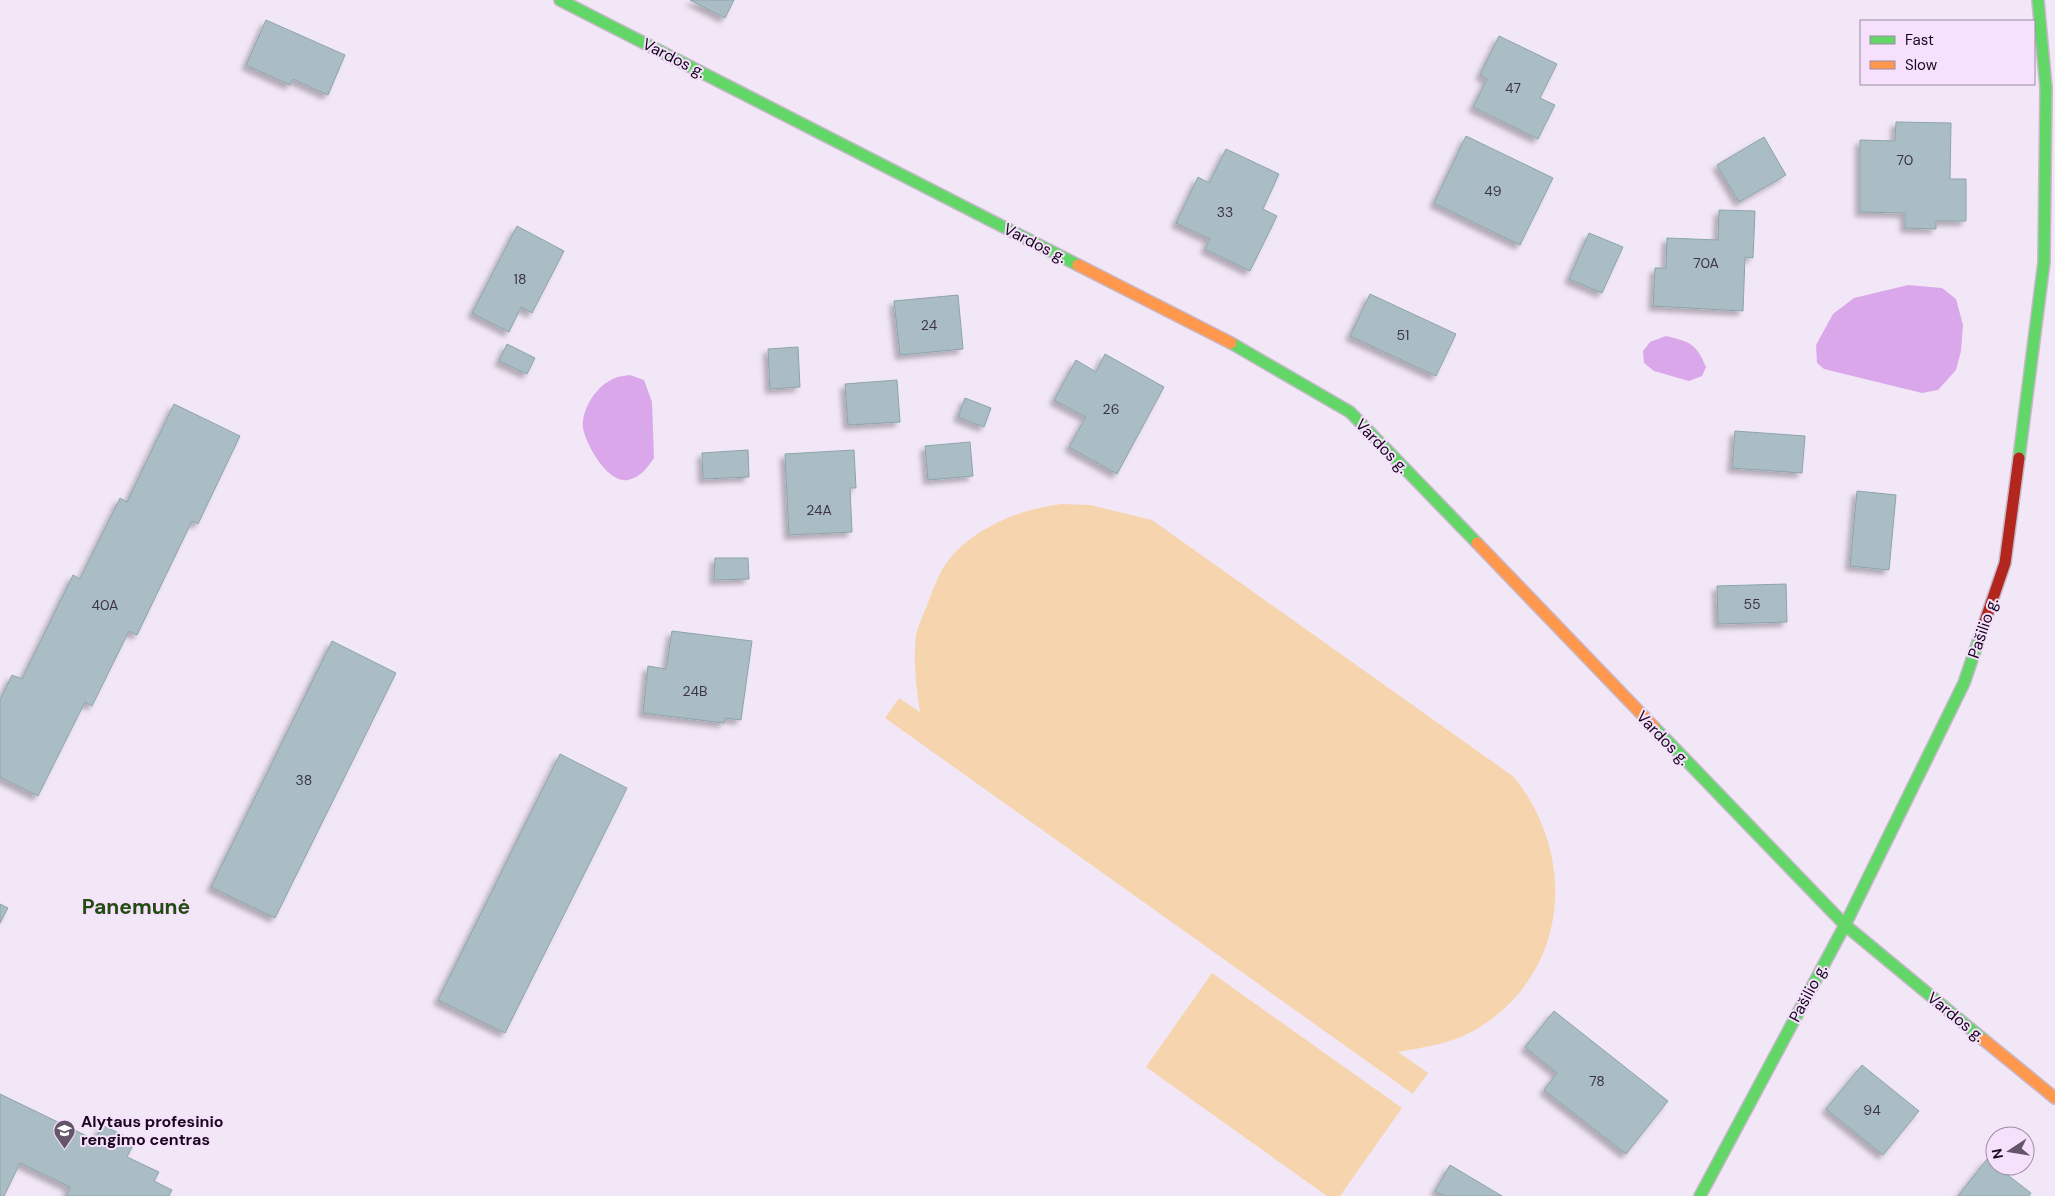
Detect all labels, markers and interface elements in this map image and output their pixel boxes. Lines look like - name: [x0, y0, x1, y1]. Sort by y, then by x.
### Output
- legend: [1860, 20, 2035, 85]
- text: Fast: [1905, 30, 1934, 50]
- street label: Vardos g.: [639, 33, 709, 83]
- text: Slow: [1905, 55, 1938, 75]
- house number: 47: [1505, 79, 1521, 97]
- house number: 70: [1897, 151, 1913, 169]
- house number: 49: [1484, 182, 1502, 200]
- house number: 33: [1217, 203, 1233, 221]
- street label: Vardos g.: [1000, 218, 1070, 268]
- house number: 70A: [1693, 254, 1719, 272]
- house number: 18: [514, 270, 526, 288]
- house number: 24: [921, 316, 938, 334]
- house number: 51: [1397, 326, 1409, 344]
- house number: 26: [1103, 400, 1119, 418]
- street label: Vardos g.: [1351, 414, 1413, 478]
- house number: 24A: [806, 501, 832, 519]
- house number: 55: [1743, 595, 1761, 613]
- street label: Pašilio g.: [1963, 595, 2003, 661]
- house number: 40A: [92, 596, 118, 614]
- house number: 24B: [683, 682, 707, 700]
- street label: Vardos g.: [1632, 706, 1694, 770]
- house number: 38: [296, 771, 312, 789]
- district label: Panemunė: [82, 893, 190, 921]
- street label: Pašilio g.: [1784, 960, 1832, 1026]
- street label: Vardos g.: [1923, 987, 1989, 1047]
- house number: 78: [1589, 1072, 1605, 1090]
- house number: 94: [1863, 1101, 1881, 1119]
- place label: Alytaus profesinio rengimo centras: [81, 1111, 224, 1150]
- school or university icon: Alytaus profesinio rengimo centras: [53, 1118, 77, 1149]
- north arrow: [1985, 1126, 2035, 1176]
- text: N: [1987, 1147, 2007, 1161]

